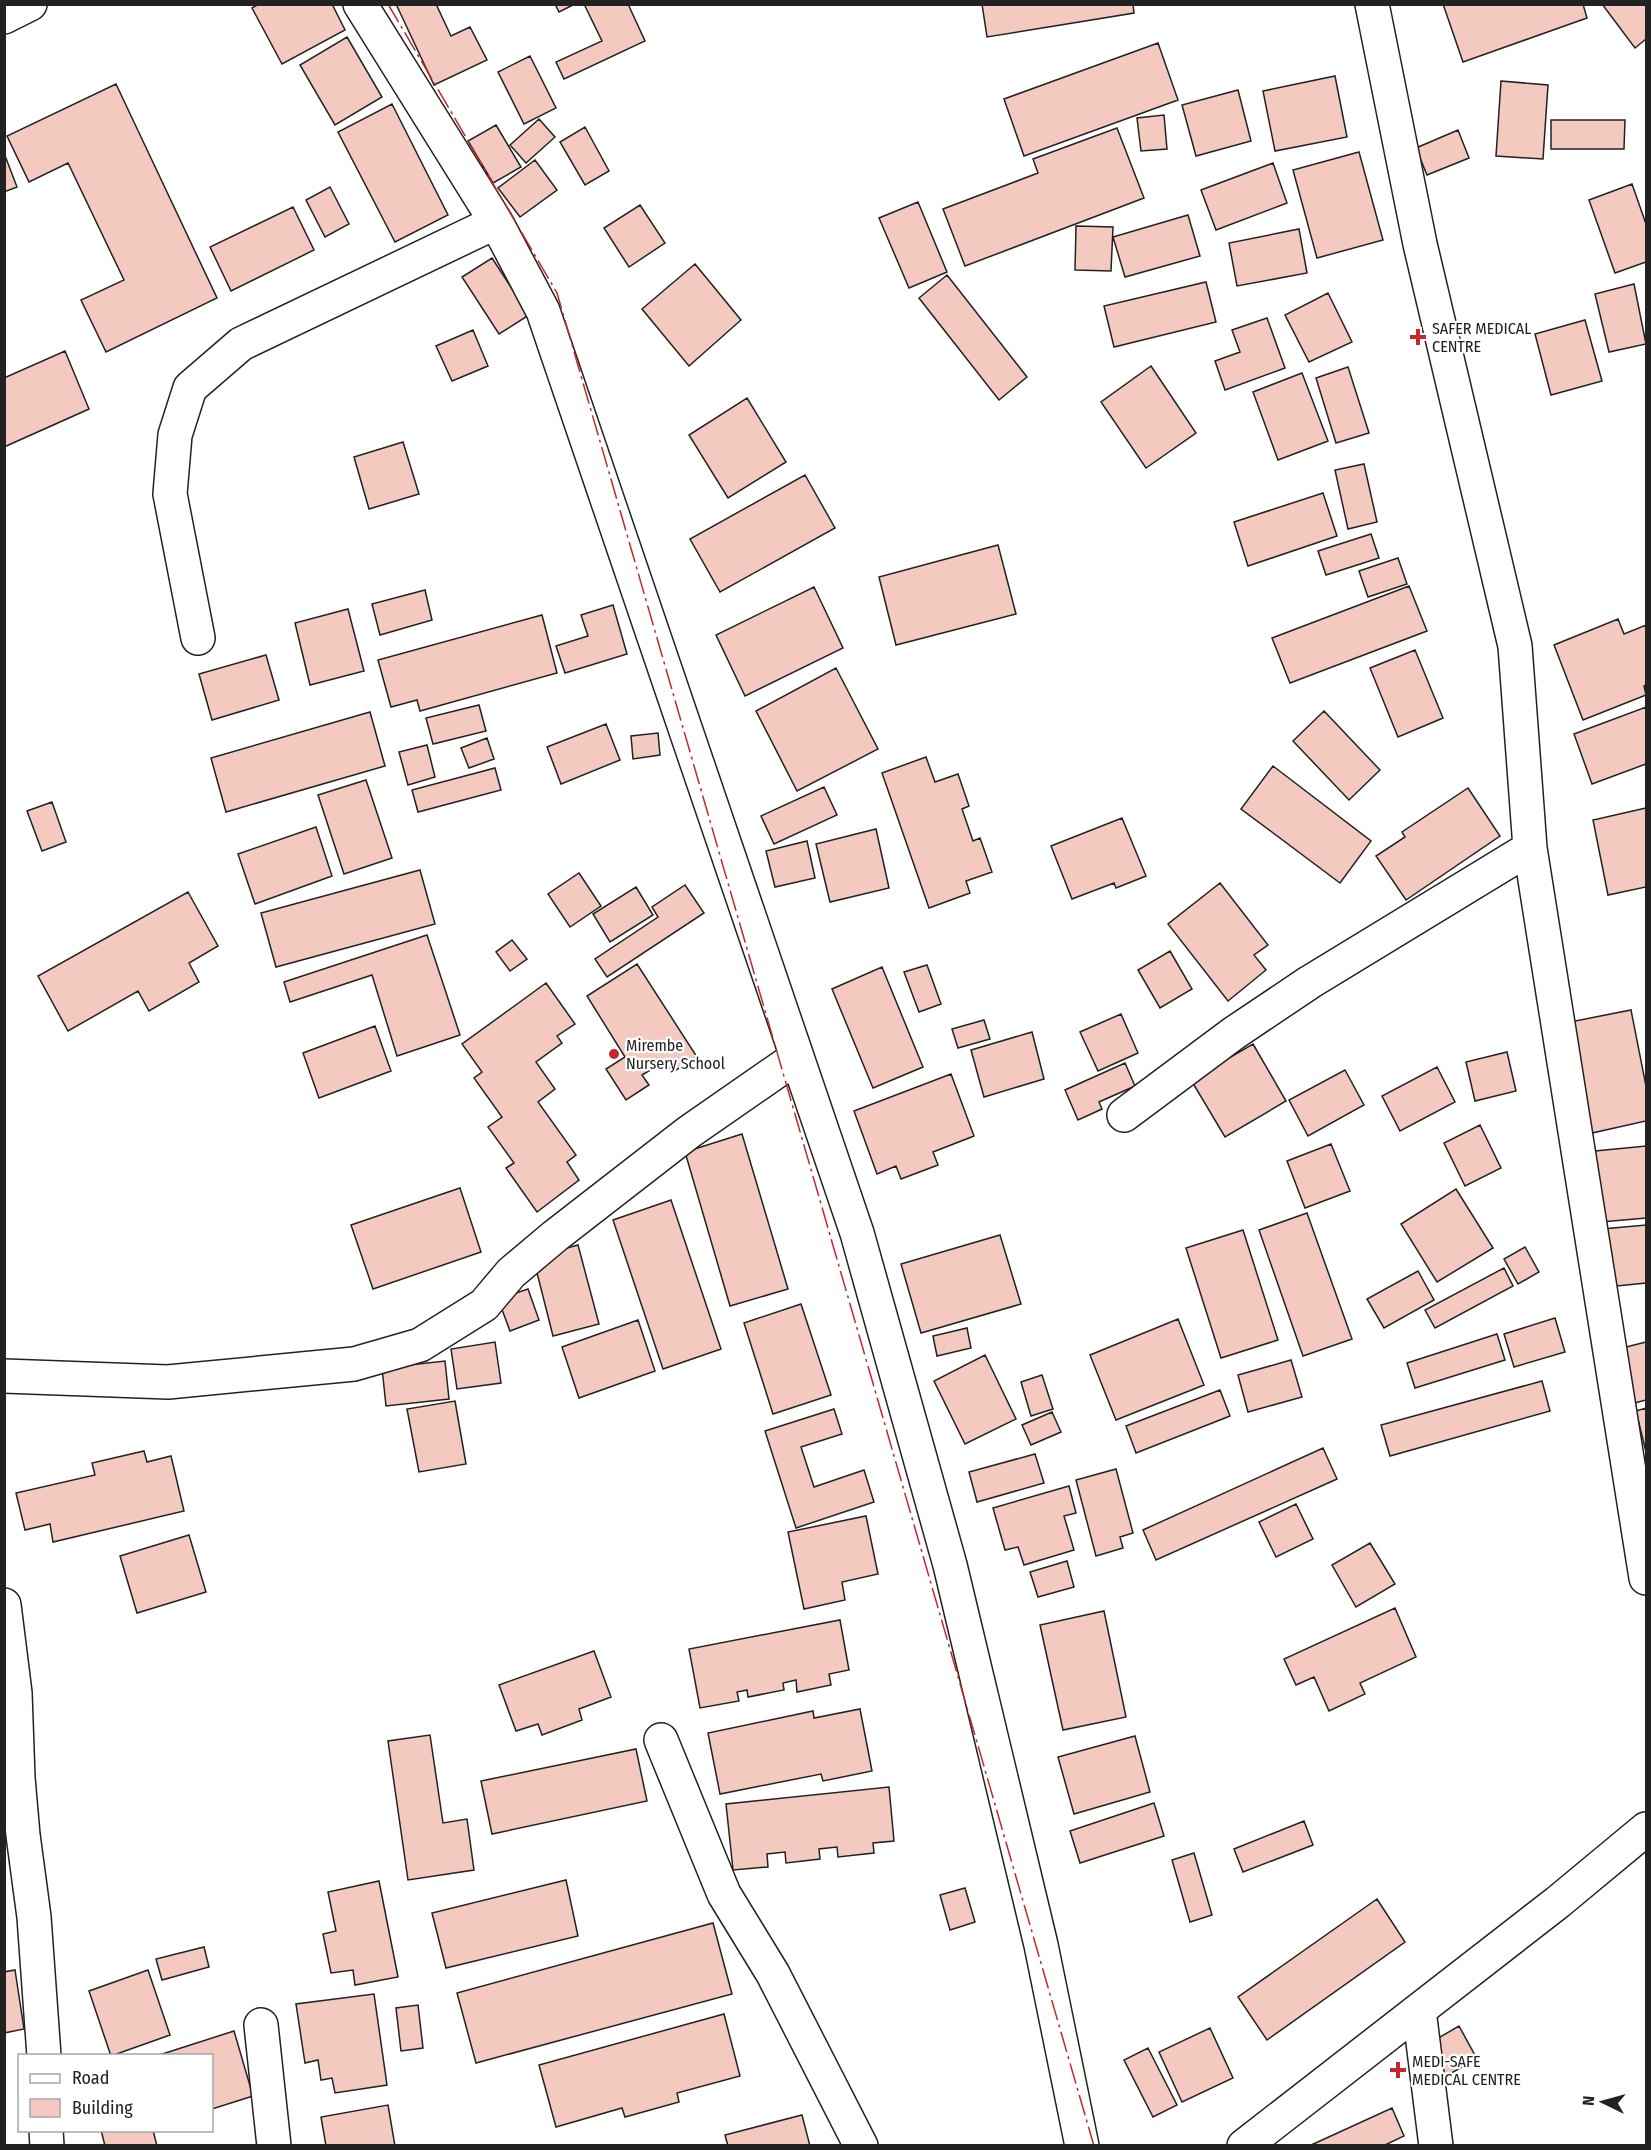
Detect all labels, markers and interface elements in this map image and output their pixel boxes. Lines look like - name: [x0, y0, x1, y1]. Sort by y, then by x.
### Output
- place label: SAFER MEDICAL CENTRE: [1432, 319, 1531, 356]
- marker: SAFER MEDICAL CENTRE: [1409, 328, 1427, 346]
- place label: Mirembe Nursery School: [626, 1036, 725, 1073]
- marker: Mirembe Nursery School: [607, 1047, 621, 1061]
- place label: MEDI-SAFE MEDICAL CENTRE: [1412, 2052, 1521, 2089]
- legend: [18, 2054, 213, 2132]
- marker: MEDI-SAFE MEDICAL CENTRE: [1389, 2061, 1407, 2079]
- text: Road: [72, 2067, 109, 2089]
- north arrow: [1573, 2072, 1633, 2132]
- text: N: [1579, 2095, 1598, 2106]
- text: Building: [72, 2097, 133, 2119]

